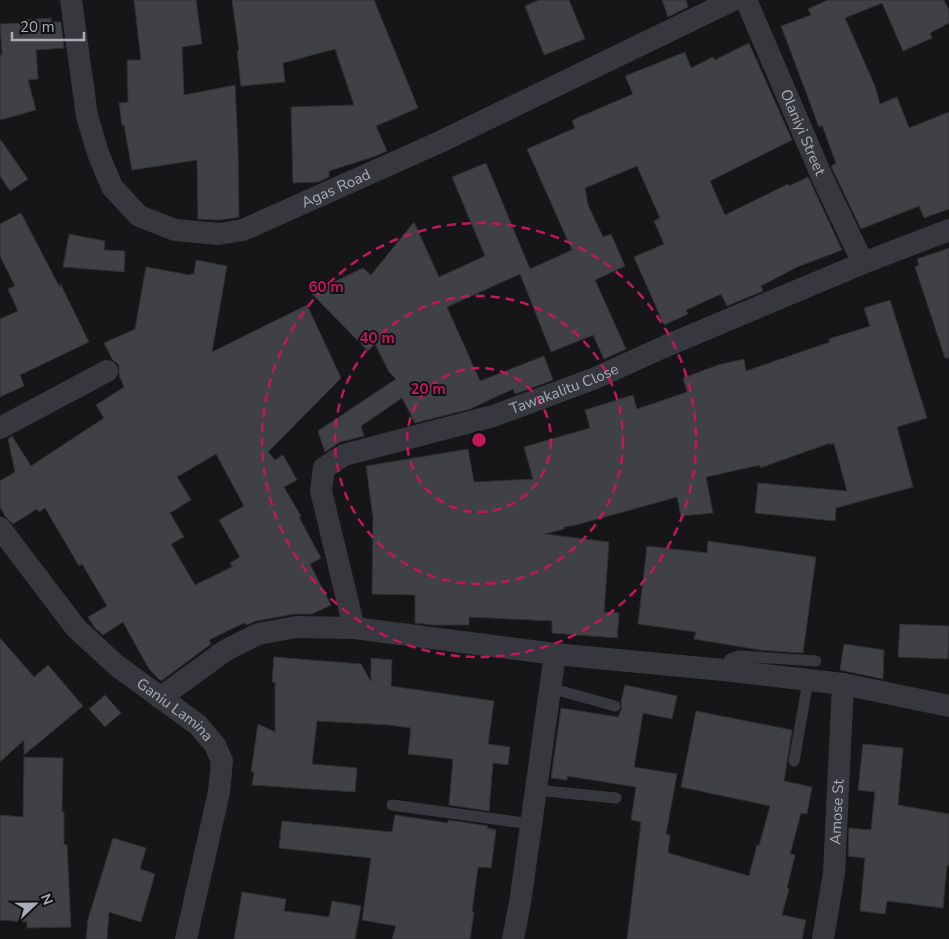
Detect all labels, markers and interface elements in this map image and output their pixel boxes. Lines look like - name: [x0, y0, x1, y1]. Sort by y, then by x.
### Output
- scale bar: [12, 10, 85, 42]
- text: 20 m: [20, 17, 55, 37]
- street label: Olaniyi Street: [776, 86, 831, 179]
- street label: Agas Road: [298, 164, 374, 213]
- text: 60 m: [308, 277, 344, 297]
- text: 40 m: [359, 328, 395, 348]
- street label: Tawakalitu Close: [507, 359, 622, 419]
- text: 20 m: [410, 379, 446, 399]
- centre of rings: [470, 431, 488, 449]
- street label: Ganiu Lamina: [133, 673, 217, 745]
- street label: Amose St: [825, 778, 848, 845]
- north arrow: [10, 879, 60, 929]
- text: N: [36, 891, 57, 908]

